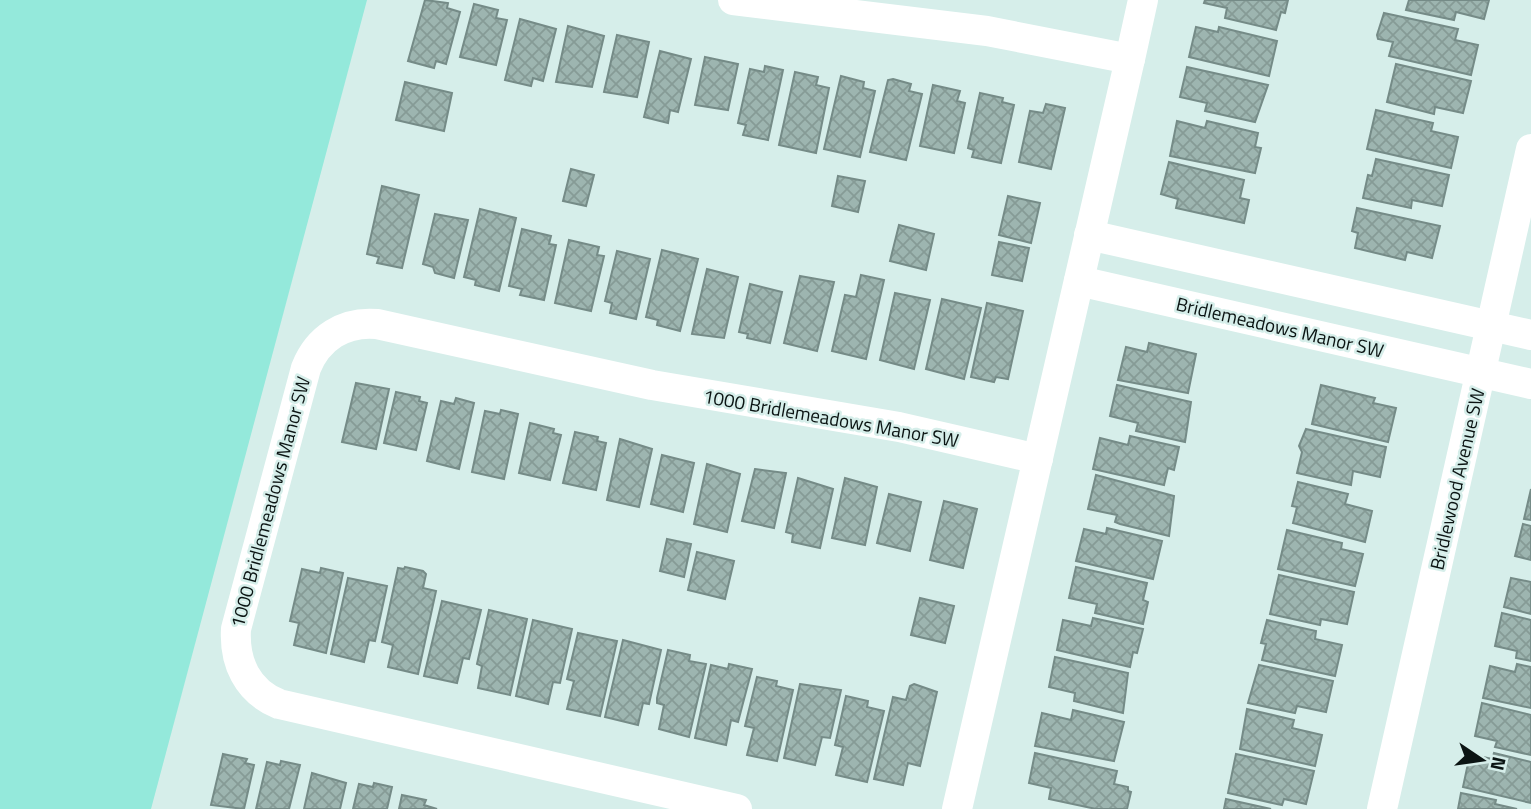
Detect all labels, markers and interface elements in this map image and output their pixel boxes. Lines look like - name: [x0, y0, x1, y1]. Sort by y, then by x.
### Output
- street label: Bridlemeadows Manor SW: [1173, 288, 1387, 365]
- street label: 1000 Bridlemeadows Manor SW: [222, 373, 317, 631]
- street label: 1000 Bridlemeadows Manor SW: [701, 381, 961, 454]
- street label: Bridlewood Avenue SW: [1421, 385, 1492, 573]
- north arrow: [1447, 725, 1517, 795]
- text: N: [1483, 754, 1515, 774]

